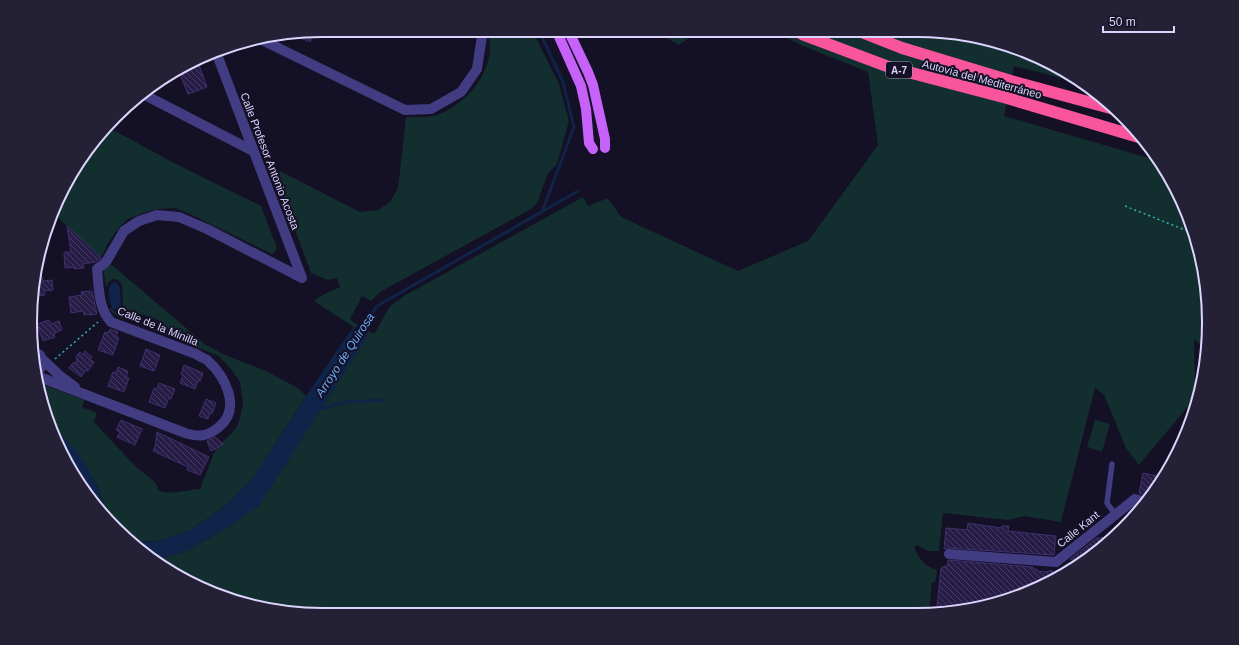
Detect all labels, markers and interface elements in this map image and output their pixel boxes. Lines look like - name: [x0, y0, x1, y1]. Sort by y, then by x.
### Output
- scale bar: [1103, 8, 1174, 34]
- text: 50 m: [1109, 15, 1136, 29]
- street label: Autovía del Mediterráneo: [921, 57, 1043, 101]
- road number: A-7: [886, 62, 912, 78]
- street label: Calle Profesor Antonio Acosta: [238, 91, 302, 232]
- street label: Calle de la Minilla: [116, 304, 201, 348]
- water label: Arroyo de Quirosa: [312, 310, 378, 400]
- street label: Calle Kant: [1054, 508, 1102, 550]

